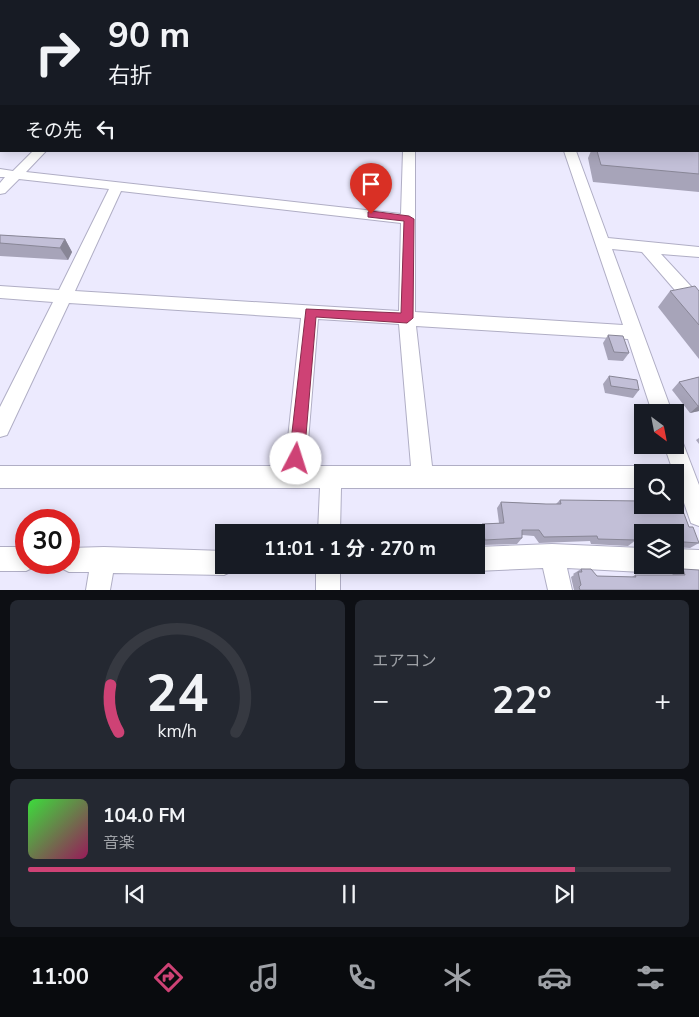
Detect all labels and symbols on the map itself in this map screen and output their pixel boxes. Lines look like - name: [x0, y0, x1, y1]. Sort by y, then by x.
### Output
- pin: [350, 163, 392, 214]
- north arrow: [634, 404, 684, 454]
- position arrow: [269, 432, 321, 484]
- speed limit sign: 30: [15, 509, 80, 574]

